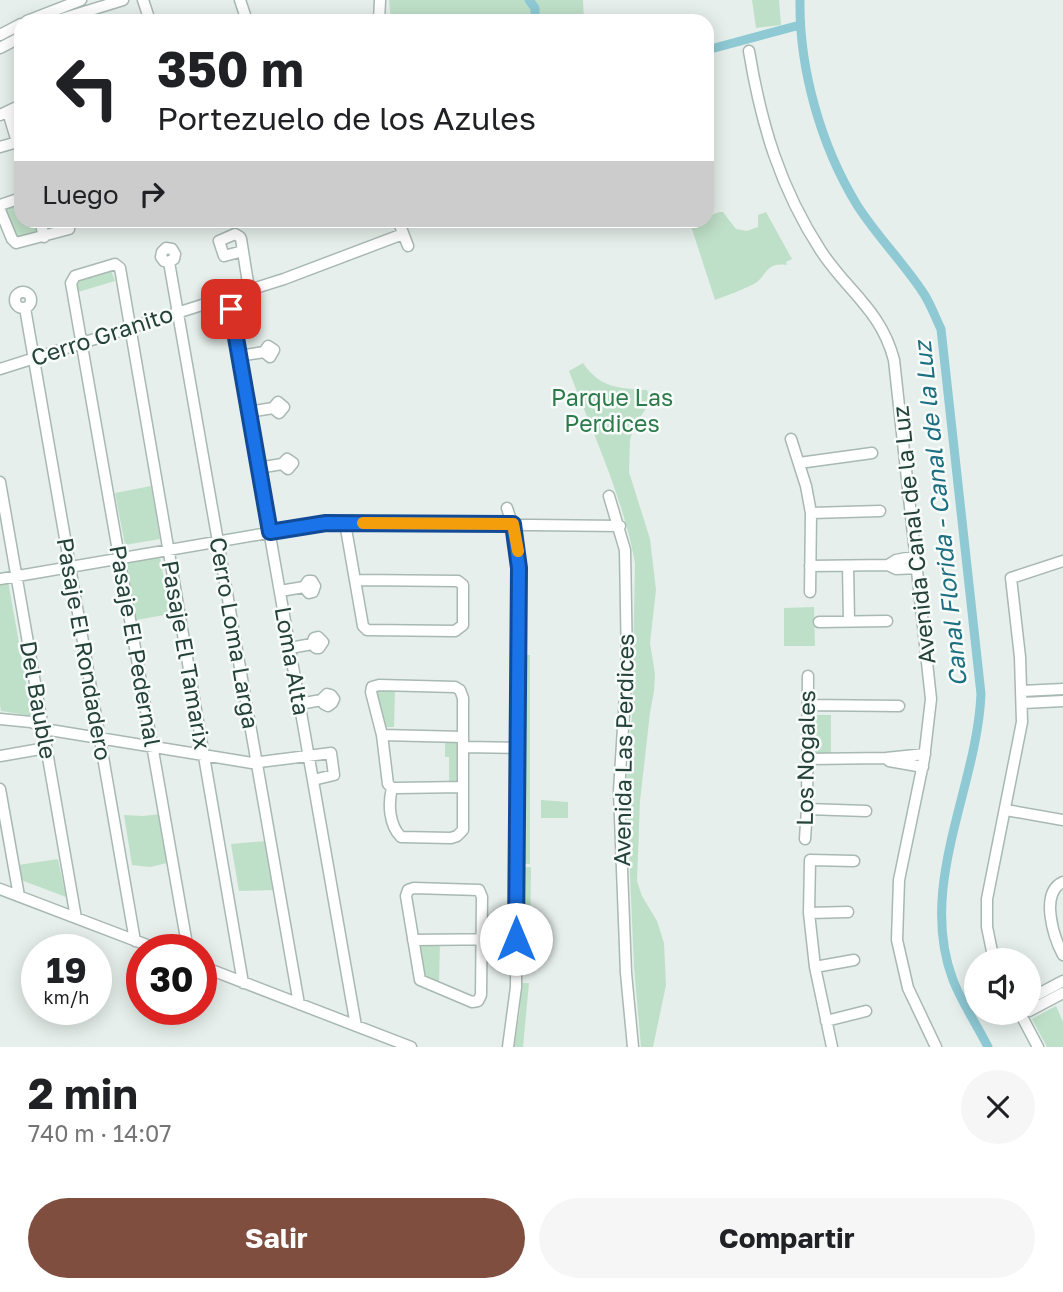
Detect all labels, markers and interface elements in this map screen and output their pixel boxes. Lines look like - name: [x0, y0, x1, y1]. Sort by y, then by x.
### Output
- text: 350 m: [157, 39, 304, 98]
- icon: left: [42, 42, 133, 133]
- text: Portezuelo de los Azules: [157, 99, 536, 137]
- icon: right: [133, 175, 171, 213]
- text: Luego: [42, 179, 119, 210]
- pin: [201, 279, 261, 339]
- icon: arrive: [212, 290, 250, 328]
- street label: Cerro Granito: [27, 299, 176, 371]
- water label: Canal Florida - Canal de la Luz: [907, 337, 972, 688]
- park label: Parque Las Perdices: [551, 383, 673, 437]
- street label: Avenida Canal de la Luz: [886, 405, 940, 666]
- street label: Pasaje El Rondadero: [52, 535, 118, 763]
- street label: Cerro Loma Larga: [204, 535, 266, 731]
- street label: Pasaje El Pedernal: [104, 543, 168, 749]
- street label: Pasaje El Tamarix: [157, 558, 217, 752]
- street label: Loma Alta: [270, 604, 316, 717]
- street label: Avenida Las Perdices: [607, 633, 639, 866]
- street label: Del Bauble: [15, 639, 63, 761]
- street label: Los Nogales: [790, 690, 820, 826]
- position arrow: [479, 902, 553, 976]
- speed limit sign: 30: [126, 934, 217, 1025]
- map controls: [964, 948, 1041, 1025]
- button: sound: [964, 948, 1041, 1025]
- text: 19: [46, 949, 87, 991]
- text: km/h: [44, 986, 89, 1008]
- text: 2 min: [28, 1068, 138, 1118]
- button: close: [961, 1070, 1035, 1144]
- text: 740 m · 14:07: [28, 1119, 172, 1147]
- button: Salir: [28, 1198, 525, 1278]
- button: Compartir: [539, 1198, 1035, 1278]

